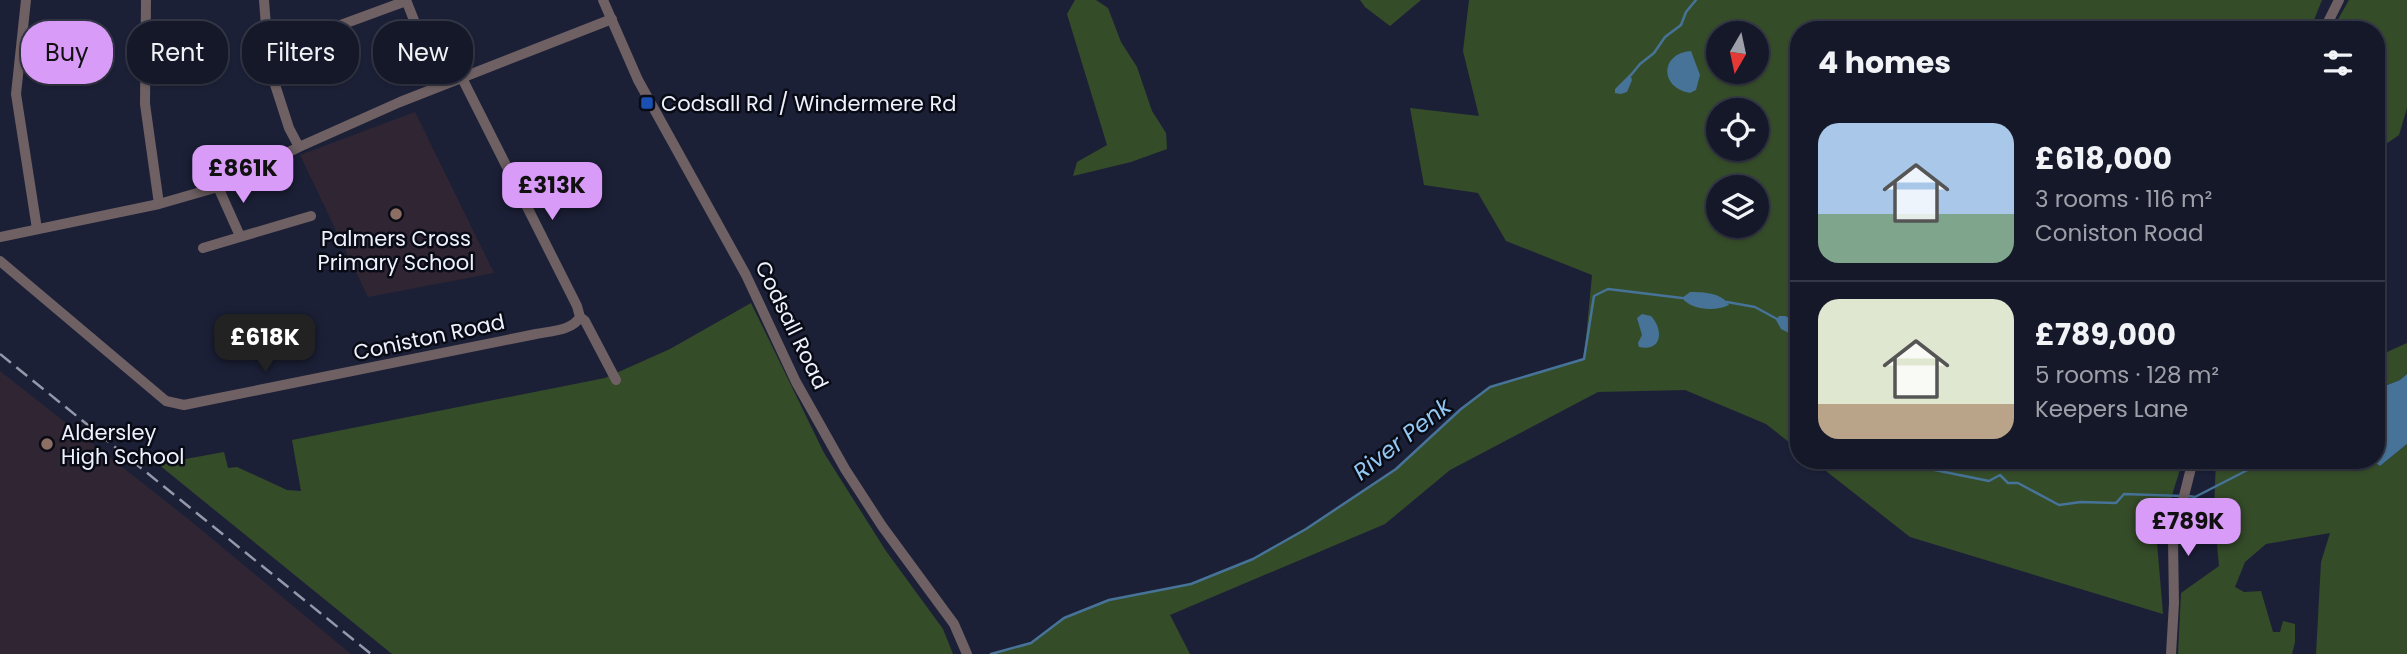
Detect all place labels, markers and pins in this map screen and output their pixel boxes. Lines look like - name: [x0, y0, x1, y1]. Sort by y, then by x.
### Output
- place label: Codsall Rd / Windermere Rd: [661, 89, 956, 118]
- marker: Codsall Rd / Windermere Rd: [639, 95, 655, 111]
- pin: £861K: [194, 146, 292, 205]
- pin: £313K: [503, 162, 601, 222]
- marker: Palmers Cross Primary School: [388, 206, 404, 222]
- place label: Palmers Cross Primary School: [318, 224, 474, 277]
- pin: £618K: [216, 314, 314, 374]
- place label: Aldersley High School: [61, 418, 185, 471]
- marker: Aldersley High School: [39, 436, 55, 452]
- pin: £789K: [2139, 498, 2237, 558]

